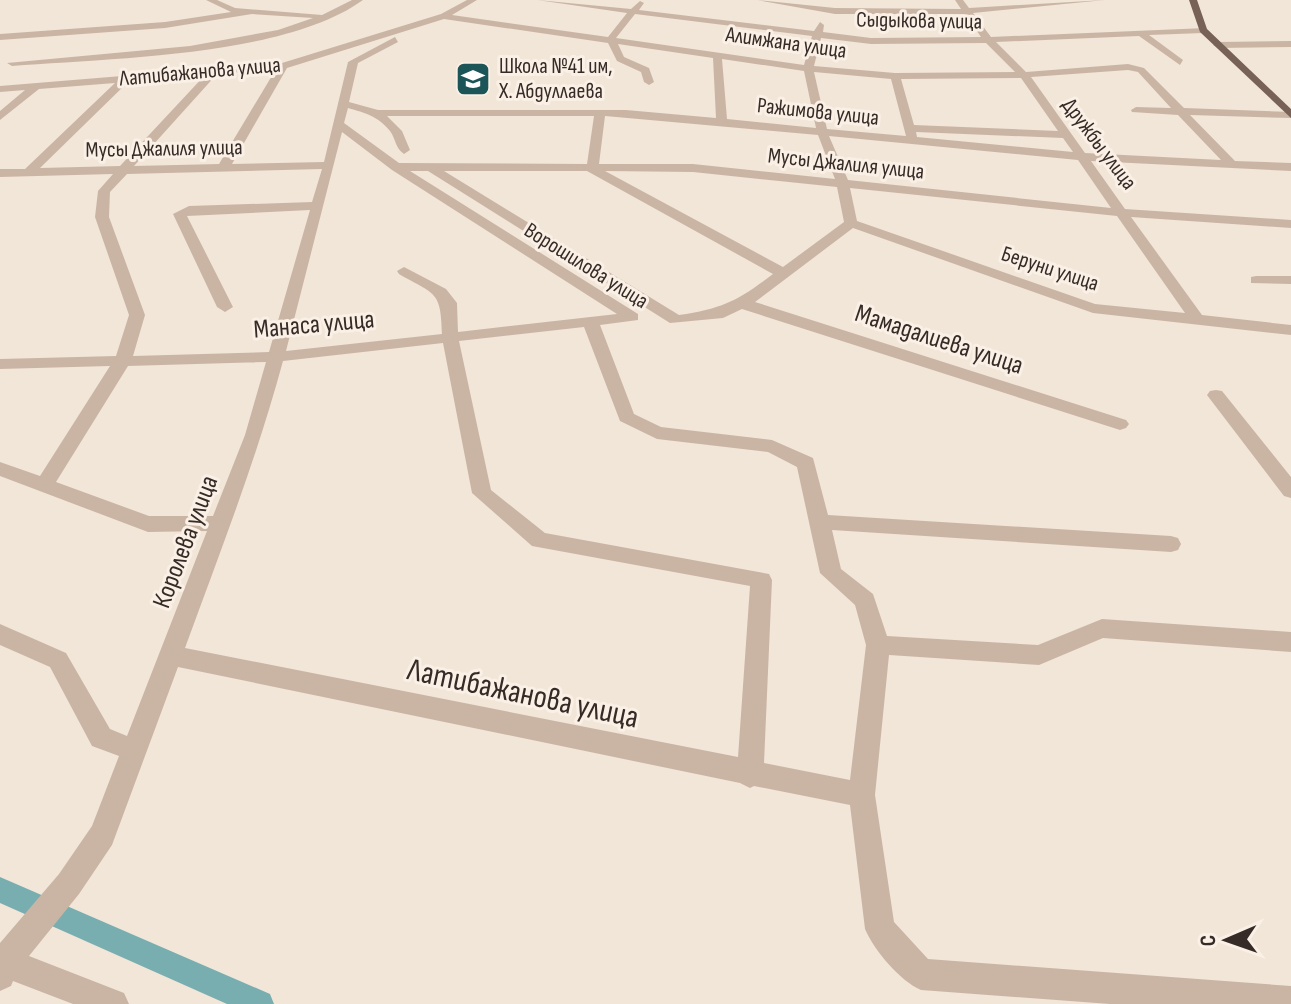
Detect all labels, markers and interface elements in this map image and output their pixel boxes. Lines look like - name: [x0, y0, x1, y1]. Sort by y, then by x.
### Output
- street label: Сыдыкова улица: [856, 6, 982, 36]
- street label: Алимжана улица: [723, 21, 848, 65]
- street label: Латибажанова улица: [117, 52, 282, 93]
- place label: Школа №41 им, Х. Абдуллаева: [498, 53, 612, 105]
- school or university icon: Школа №41 им, Х. Абдуллаева: [454, 60, 492, 98]
- street label: Ражимова улица: [756, 92, 880, 132]
- street label: Дружбы улица: [1056, 93, 1142, 195]
- street label: Мусы Джалиля улица: [85, 134, 243, 164]
- street label: Мусы Джалиля улица: [766, 142, 926, 186]
- street label: Ворошилова улица: [519, 217, 653, 315]
- street label: Беруни улица: [998, 241, 1102, 297]
- street label: Мамадалиева улица: [851, 298, 1027, 382]
- street label: Манаса улица: [252, 304, 376, 346]
- street label: Королева улица: [147, 471, 225, 613]
- street label: Латибажанова улица: [403, 650, 642, 738]
- north arrow: [1187, 900, 1267, 980]
- text: С: [1195, 935, 1222, 947]

